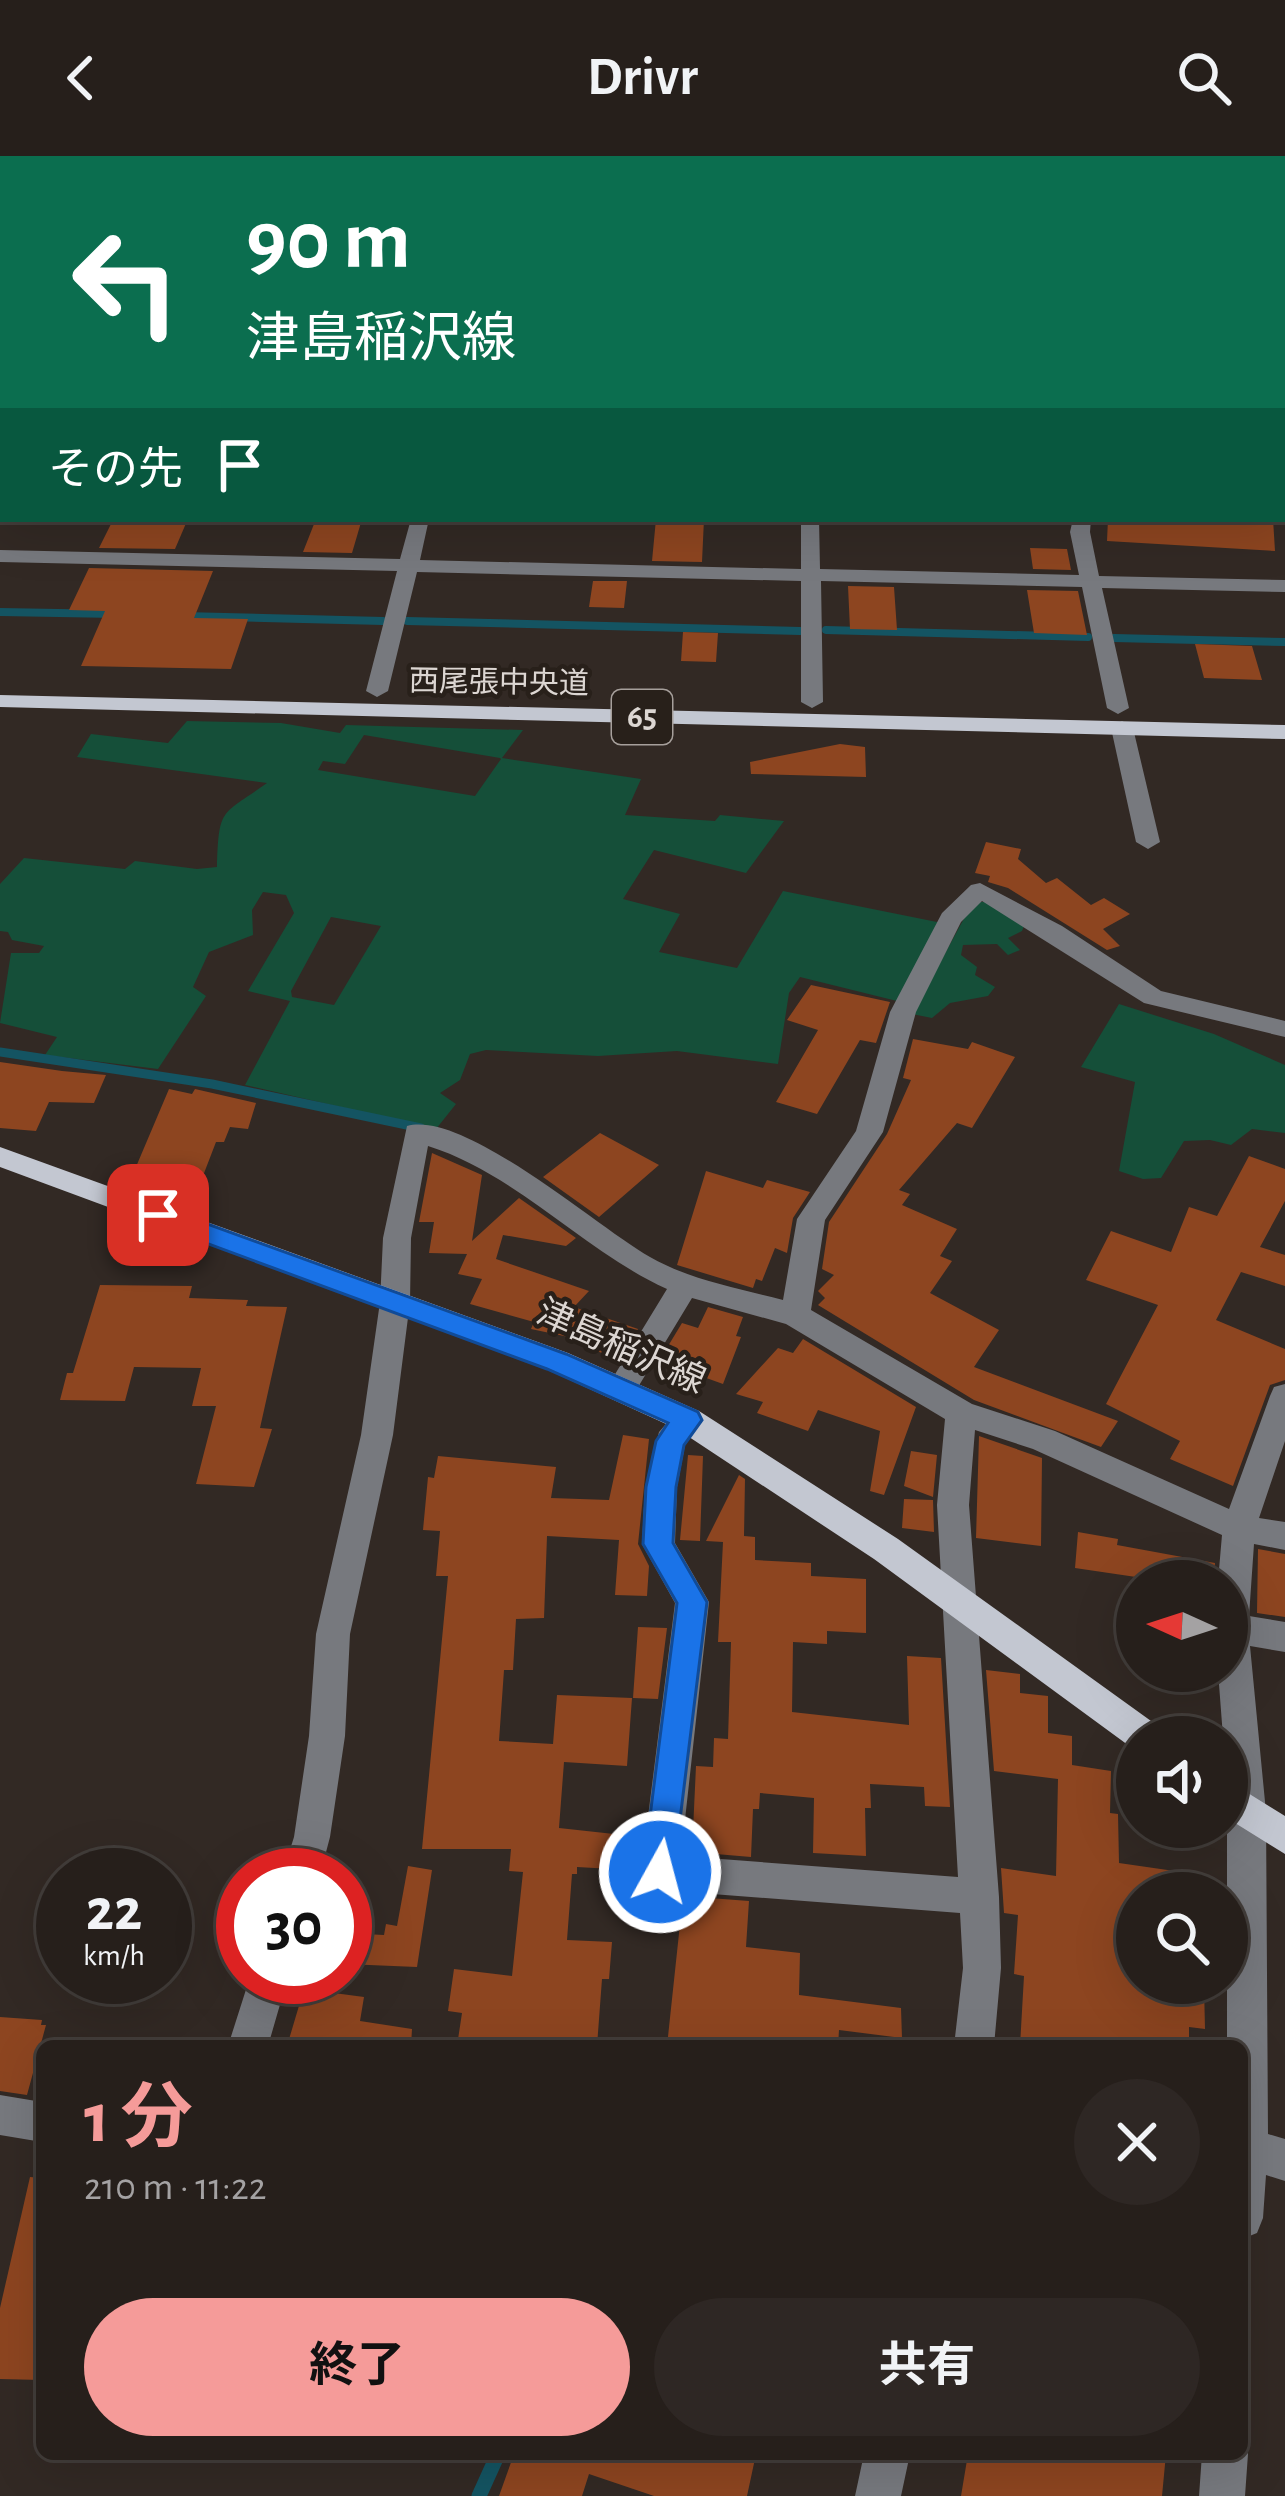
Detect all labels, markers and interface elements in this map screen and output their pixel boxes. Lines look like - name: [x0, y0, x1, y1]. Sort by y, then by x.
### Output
- icon: back: [48, 45, 114, 111]
- icon: search: [1171, 45, 1237, 111]
- text: Drivr: [587, 51, 698, 105]
- text: 90 m: [246, 200, 411, 284]
- icon: left: [48, 204, 204, 360]
- text: 津島稲沢線: [246, 313, 516, 367]
- icon: arrive: [207, 432, 273, 498]
- text: その先: [48, 448, 183, 493]
- street label: 西尾張中央道: [409, 664, 589, 700]
- road number: 65: [612, 690, 672, 744]
- pin: [107, 1164, 209, 1266]
- icon: arrive: [125, 1182, 191, 1248]
- street label: 津島稲沢線: [531, 1292, 711, 1400]
- north arrow: [1116, 1560, 1248, 1692]
- map controls: [1116, 1560, 1248, 2004]
- button: sound: [1116, 1716, 1248, 1848]
- position arrow: [597, 1809, 723, 1935]
- speed limit sign: 30: [216, 1848, 372, 2004]
- button: search: [1116, 1872, 1248, 2004]
- text: 22: [86, 1881, 142, 1941]
- text: km/h: [83, 1941, 145, 1971]
- button: close: [1074, 2079, 1200, 2205]
- text: 1 分: [84, 2083, 193, 2155]
- text: 210 m · 11:22: [84, 2168, 266, 2207]
- button: 終了: [84, 2298, 630, 2436]
- button: 共有: [654, 2298, 1200, 2436]

